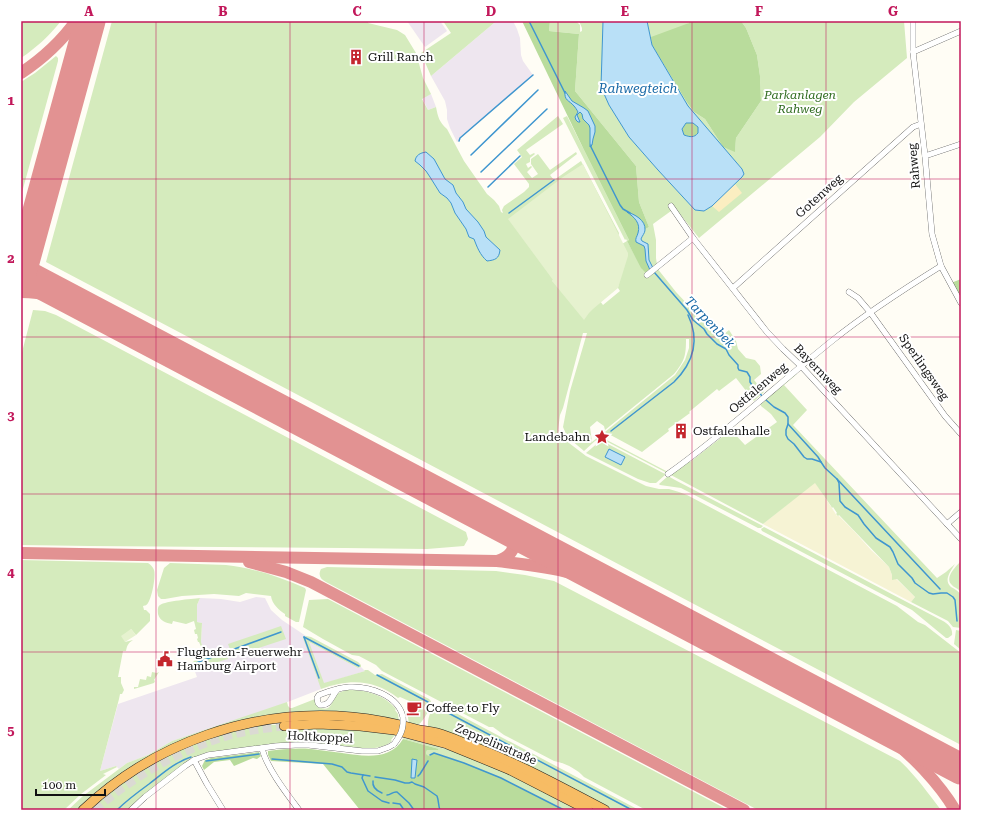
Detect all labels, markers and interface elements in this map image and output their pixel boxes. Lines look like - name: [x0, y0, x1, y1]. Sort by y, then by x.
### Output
- text: A: [84, 4, 94, 19]
- text: B: [218, 4, 228, 19]
- text: C: [352, 4, 362, 19]
- text: D: [486, 4, 496, 19]
- text: E: [621, 4, 629, 19]
- text: F: [755, 4, 763, 19]
- text: G: [888, 4, 898, 19]
- building icon: Grill Ranch: [347, 48, 365, 66]
- place label: Grill Ranch: [368, 50, 434, 64]
- water label: Rahwegteich: [598, 81, 677, 96]
- park label: Parkanlagen Rahweg: [763, 88, 836, 116]
- text: 1: [7, 93, 15, 108]
- street label: Rahweg: [905, 143, 923, 189]
- street label: Gotenweg: [793, 171, 846, 221]
- text: 2: [7, 251, 15, 266]
- water label: Tarpenbek: [682, 293, 739, 351]
- street label: Sperlingsweg: [896, 331, 952, 403]
- street label: Bayernweg: [791, 341, 845, 397]
- street label: Ostfalenweg: [726, 359, 790, 416]
- text: 3: [7, 408, 15, 423]
- building icon: Ostfalenhalle: [672, 422, 690, 440]
- place label: Ostfalenhalle: [693, 424, 770, 438]
- place icon: Landebahn: [593, 428, 611, 446]
- place label: Landebahn: [524, 430, 590, 444]
- text: 4: [7, 565, 15, 580]
- place label: Flughafen-Feuerwehr Hamburg Airport: [177, 645, 302, 673]
- public building icon: Flughafen-Feuerwehr Hamburg Airport: [156, 650, 174, 668]
- cafe icon: Coffee to Fly: [405, 699, 423, 717]
- place label: Coffee to Fly: [426, 701, 501, 715]
- street label: Zeppelinstraße: [453, 721, 539, 768]
- text: 5: [7, 723, 15, 738]
- street label: Holtkoppel: [287, 728, 354, 746]
- scale bar: [36, 771, 105, 797]
- text: 100 m: [42, 778, 76, 792]

